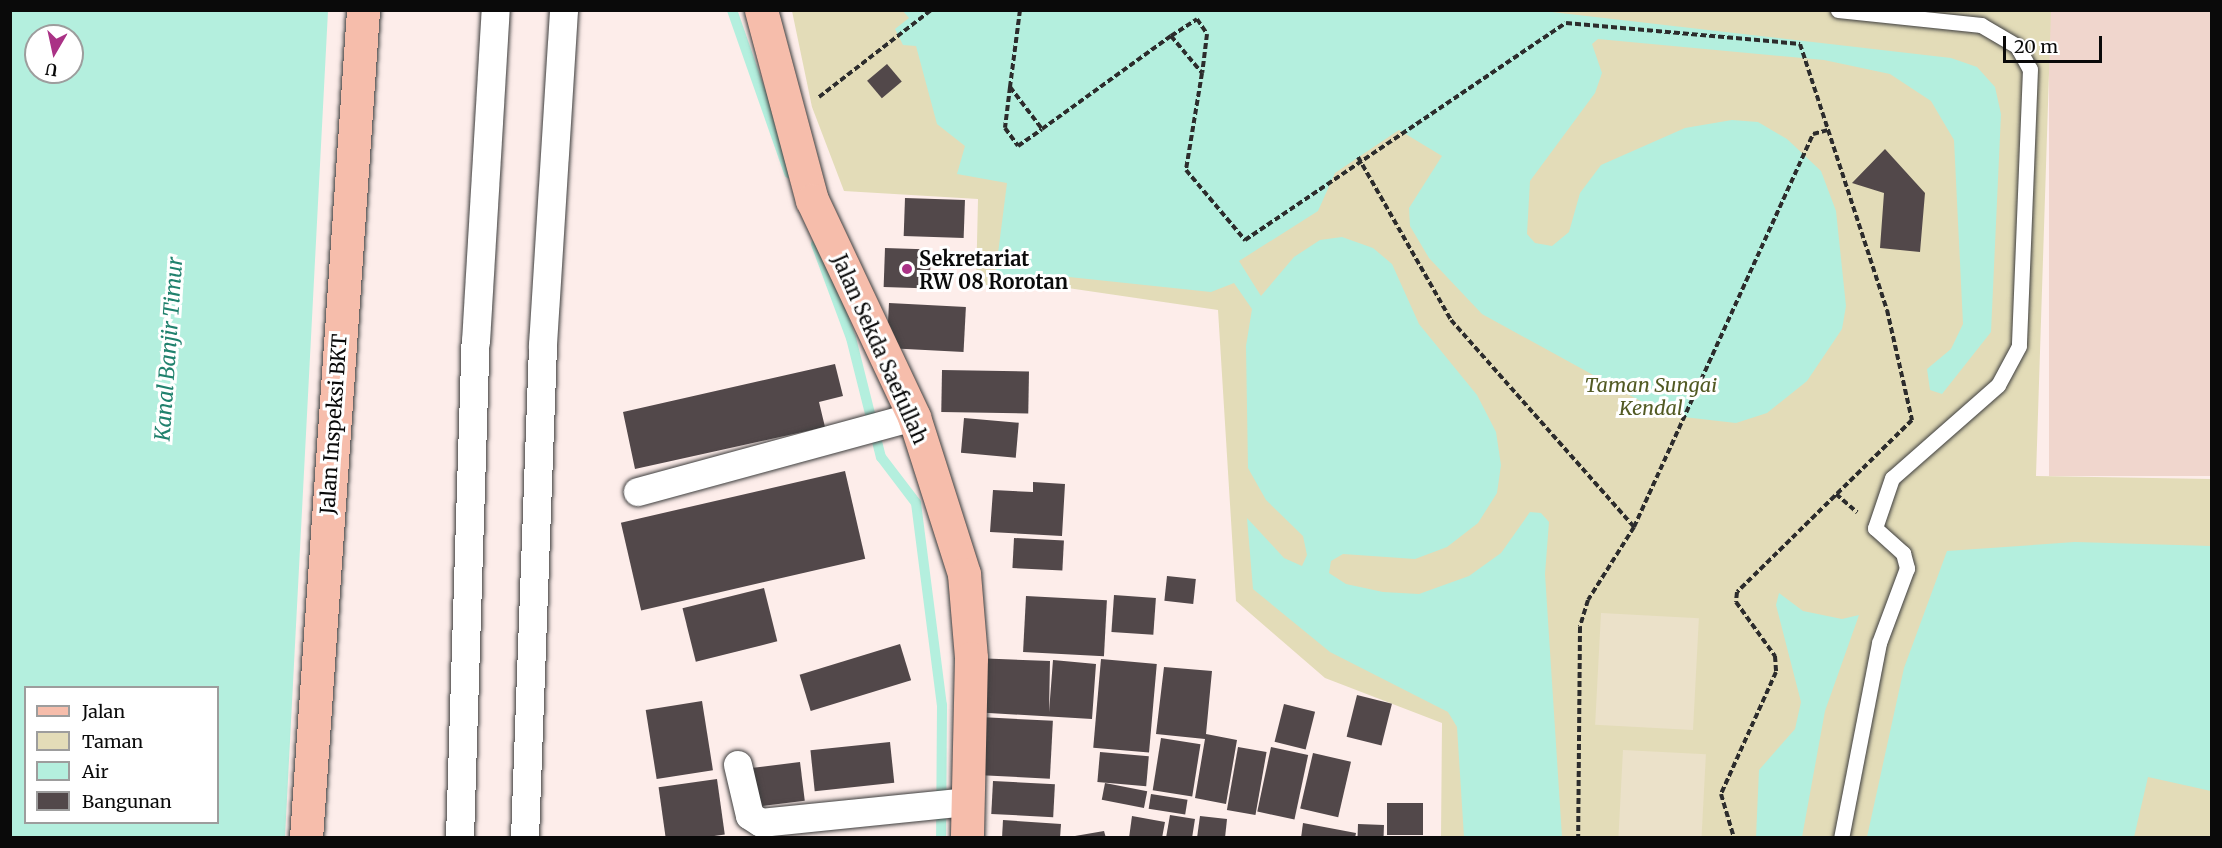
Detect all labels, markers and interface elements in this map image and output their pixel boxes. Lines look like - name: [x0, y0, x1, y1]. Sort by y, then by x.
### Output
- north arrow: [24, 24, 84, 84]
- scale bar: [2006, 24, 2105, 62]
- text: 20 m: [2014, 35, 2058, 58]
- text: U: [44, 59, 59, 81]
- place label: Sekretariat RW 08 Rorotan: [919, 246, 1068, 293]
- street label: Jalan Sekda Saefullah: [827, 251, 933, 447]
- water label: Kanal Banjir Timur: [150, 256, 188, 442]
- marker: Sekretariat RW 08 Rorotan: [900, 262, 914, 276]
- street label: Jalan Inspeksi BKT: [315, 333, 351, 515]
- park label: Taman Sungai Kendal: [1585, 373, 1717, 420]
- legend: [24, 686, 219, 824]
- text: Jalan: [82, 700, 125, 723]
- text: Taman: [82, 730, 143, 753]
- text: Air: [82, 760, 109, 783]
- text: Bangunan: [82, 790, 172, 813]

